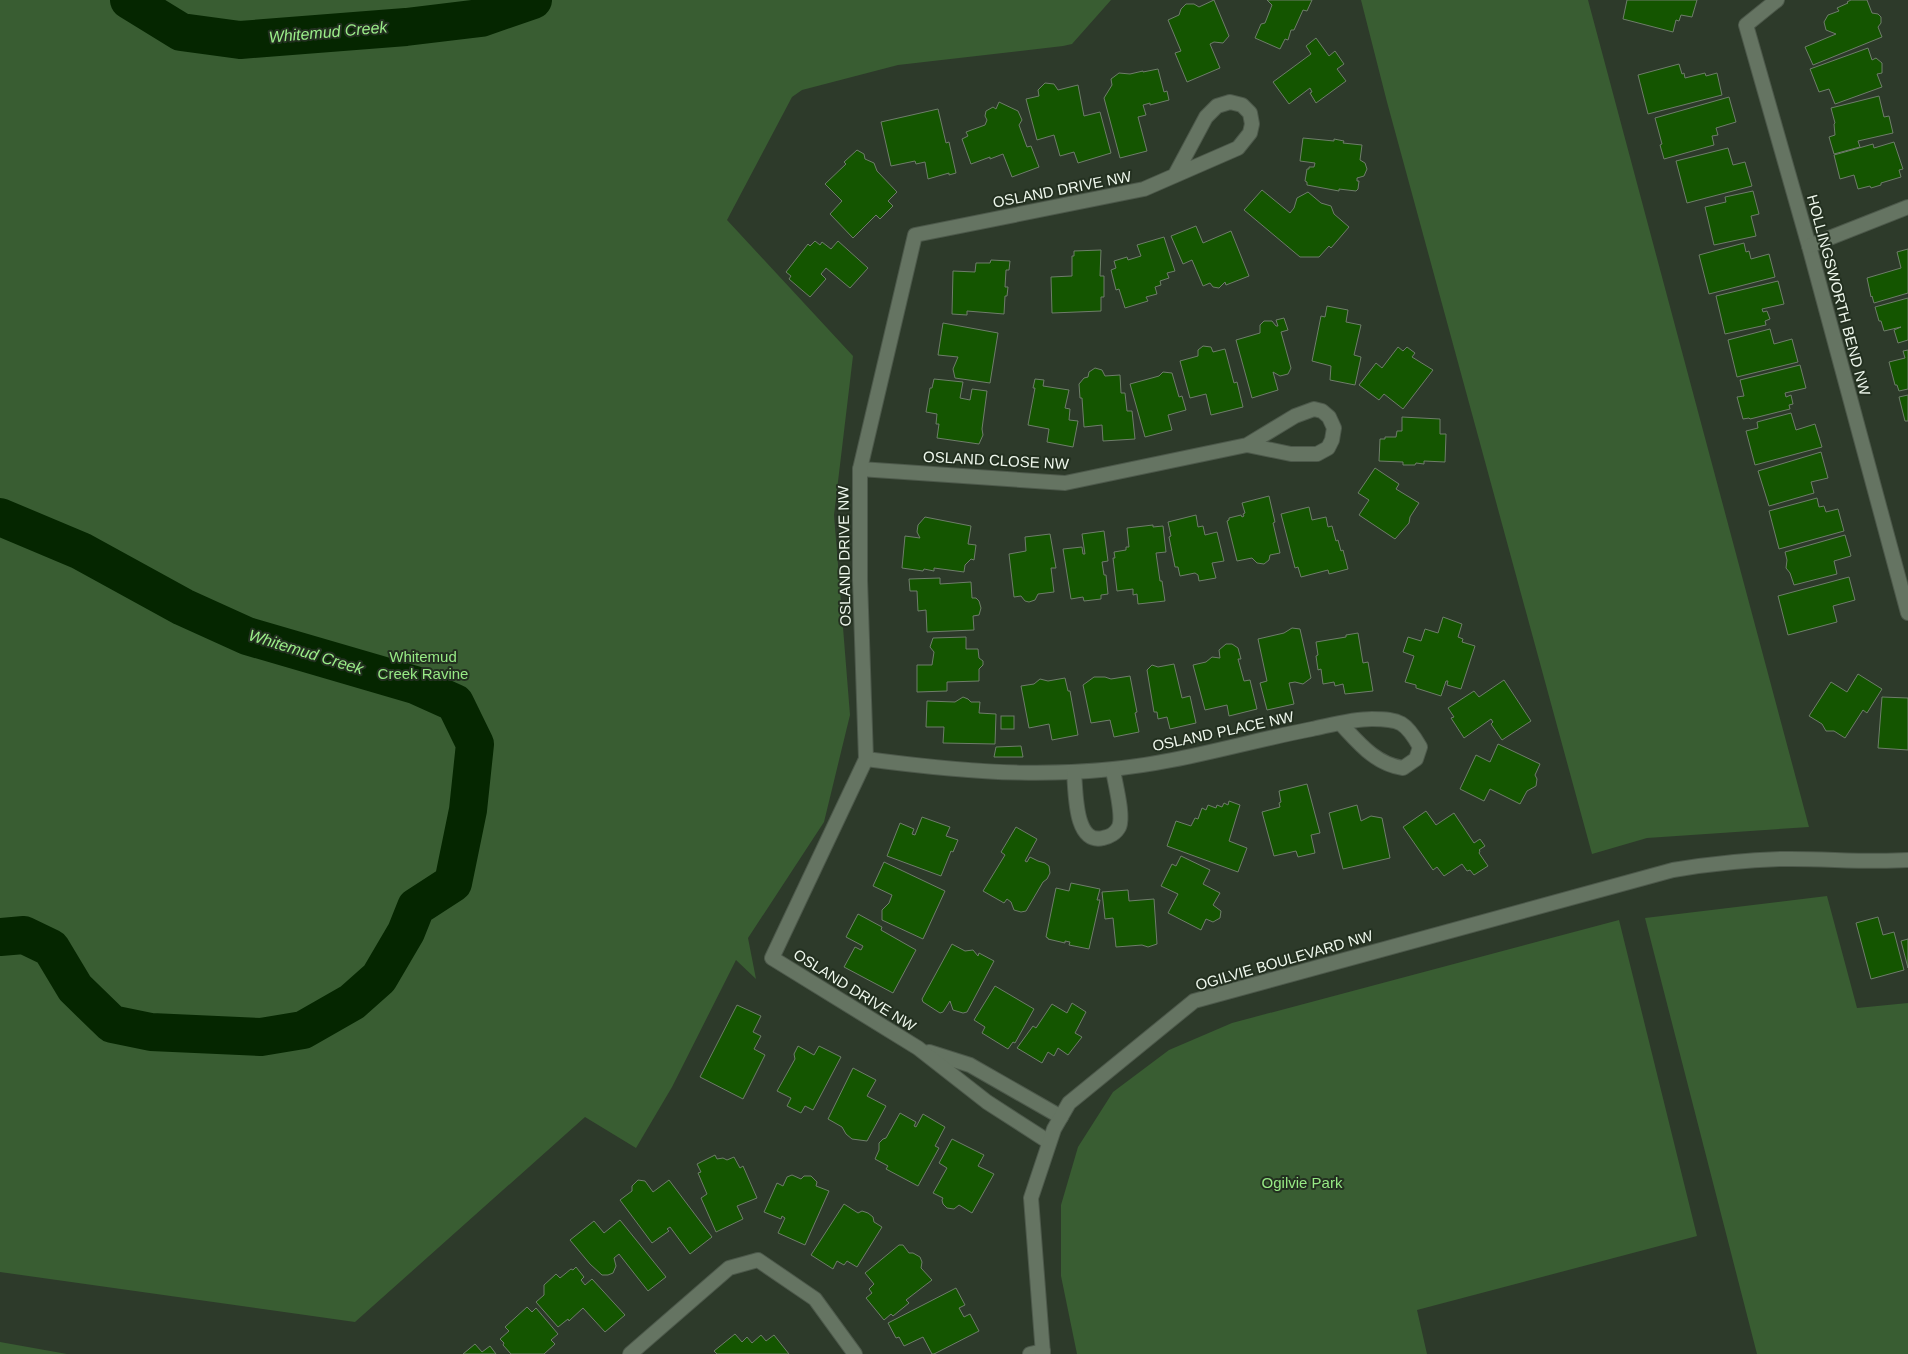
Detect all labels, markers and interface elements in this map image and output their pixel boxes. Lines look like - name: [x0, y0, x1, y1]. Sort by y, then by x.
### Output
- water label: Whitemud Creek: [268, 18, 389, 46]
- street label: OSLAND DRIVE NW: [991, 167, 1134, 211]
- street label: HOLLINGSWORTH BEND NW: [1804, 193, 1874, 398]
- street label: OSLAND CLOSE NW: [923, 448, 1070, 472]
- street label: OSLAND DRIVE NW: [834, 485, 854, 627]
- water label: Whitemud Creek: [247, 626, 366, 678]
- park label: Whitemud Creek Ravine: [378, 648, 468, 682]
- street label: OSLAND PLACE NW: [1151, 708, 1296, 754]
- street label: OGILVIE BOULEVARD NW: [1193, 926, 1375, 993]
- street label: OSLAND DRIVE NW: [791, 945, 920, 1035]
- park label: Ogilvie Park: [1262, 1174, 1343, 1191]

